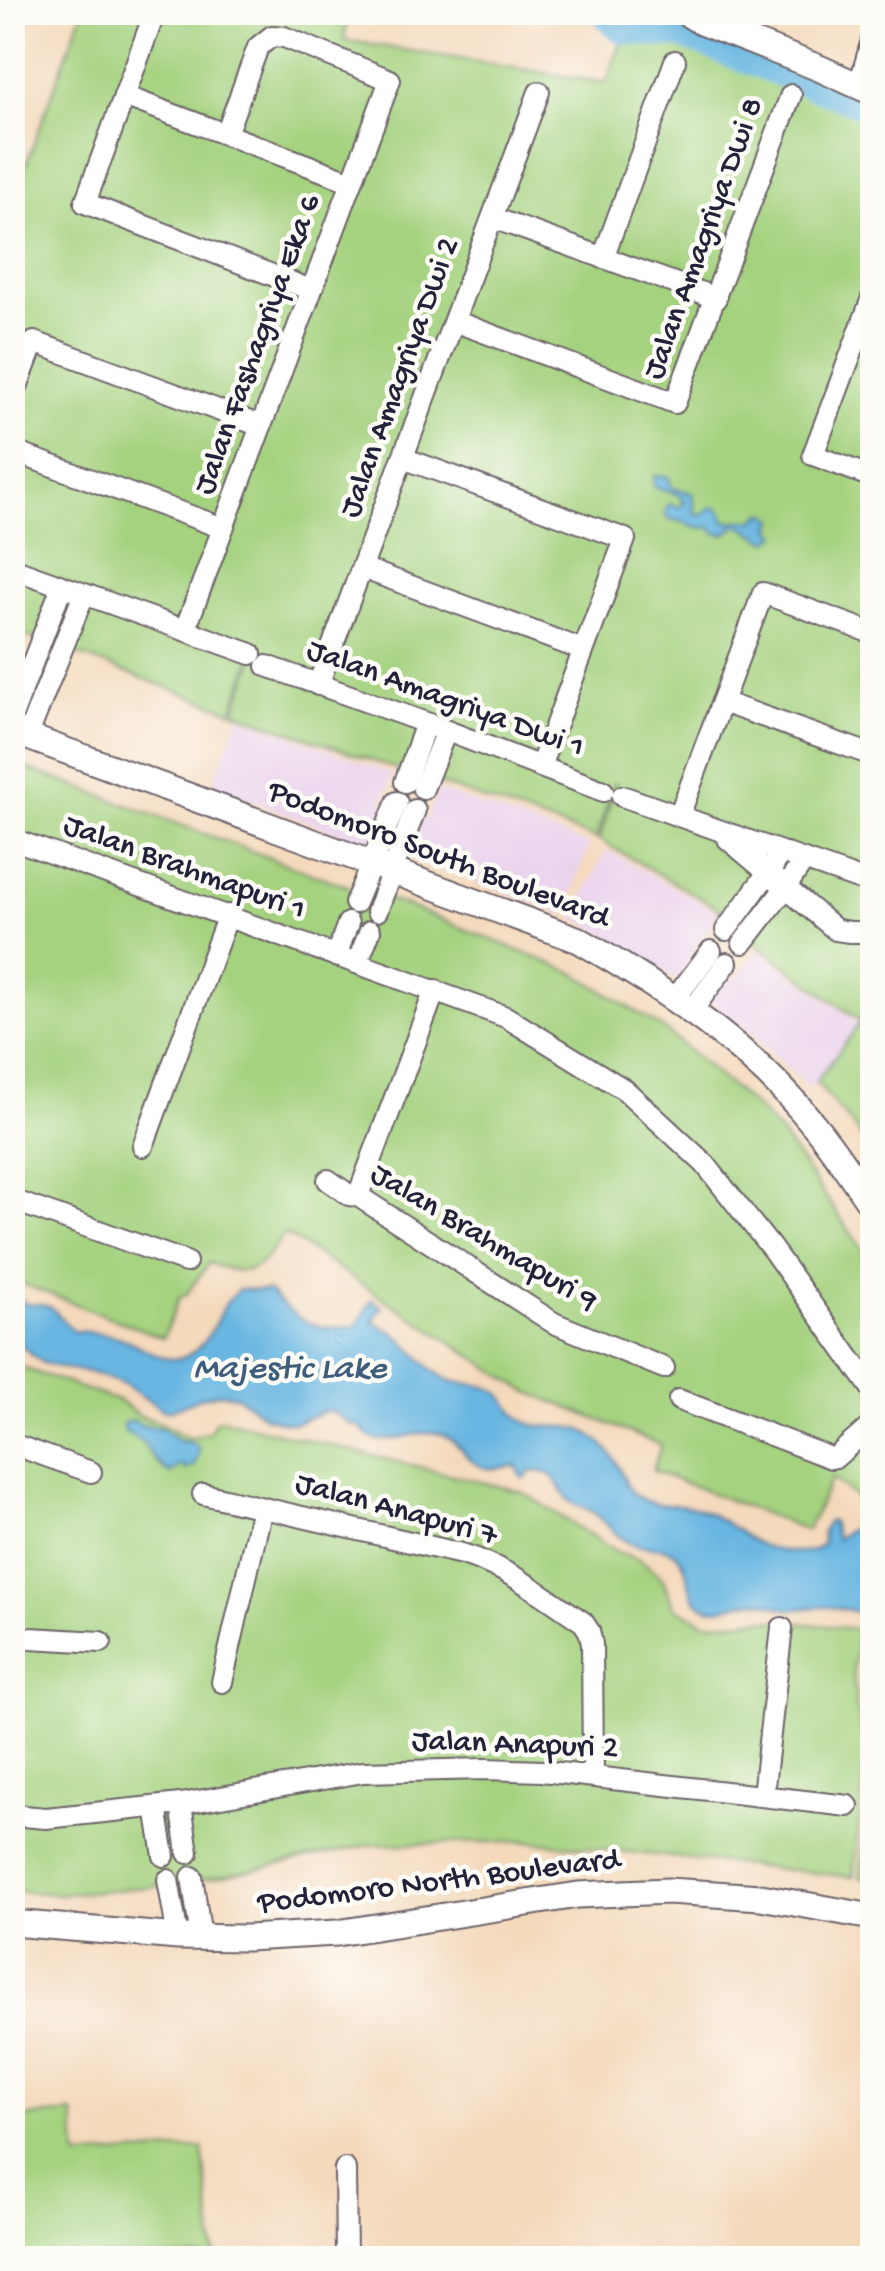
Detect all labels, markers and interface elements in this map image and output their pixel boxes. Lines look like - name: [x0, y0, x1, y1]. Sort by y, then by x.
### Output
- street label: Jalan Amagriya Dwi 8: [636, 93, 774, 385]
- street label: Jalan Fashagriya Eka 6: [187, 189, 331, 500]
- street label: Jalan Amagriya Dwi 2: [333, 233, 469, 523]
- street label: Jalan Amagriya Dwi 1: [301, 632, 589, 768]
- street label: Podomoro South Boulevard: [261, 773, 616, 939]
- street label: Jalan Brahmapuri 1: [58, 808, 310, 930]
- street label: Jalan Brahmapuri 9: [363, 1156, 603, 1322]
- water label: Majestic Lake: [194, 1350, 388, 1391]
- street label: Jalan Anapuri 7: [291, 1466, 502, 1557]
- street label: Jalan Anapuri 2: [411, 1723, 619, 1769]
- street label: Podomoro North Boulevard: [255, 1842, 625, 1924]

